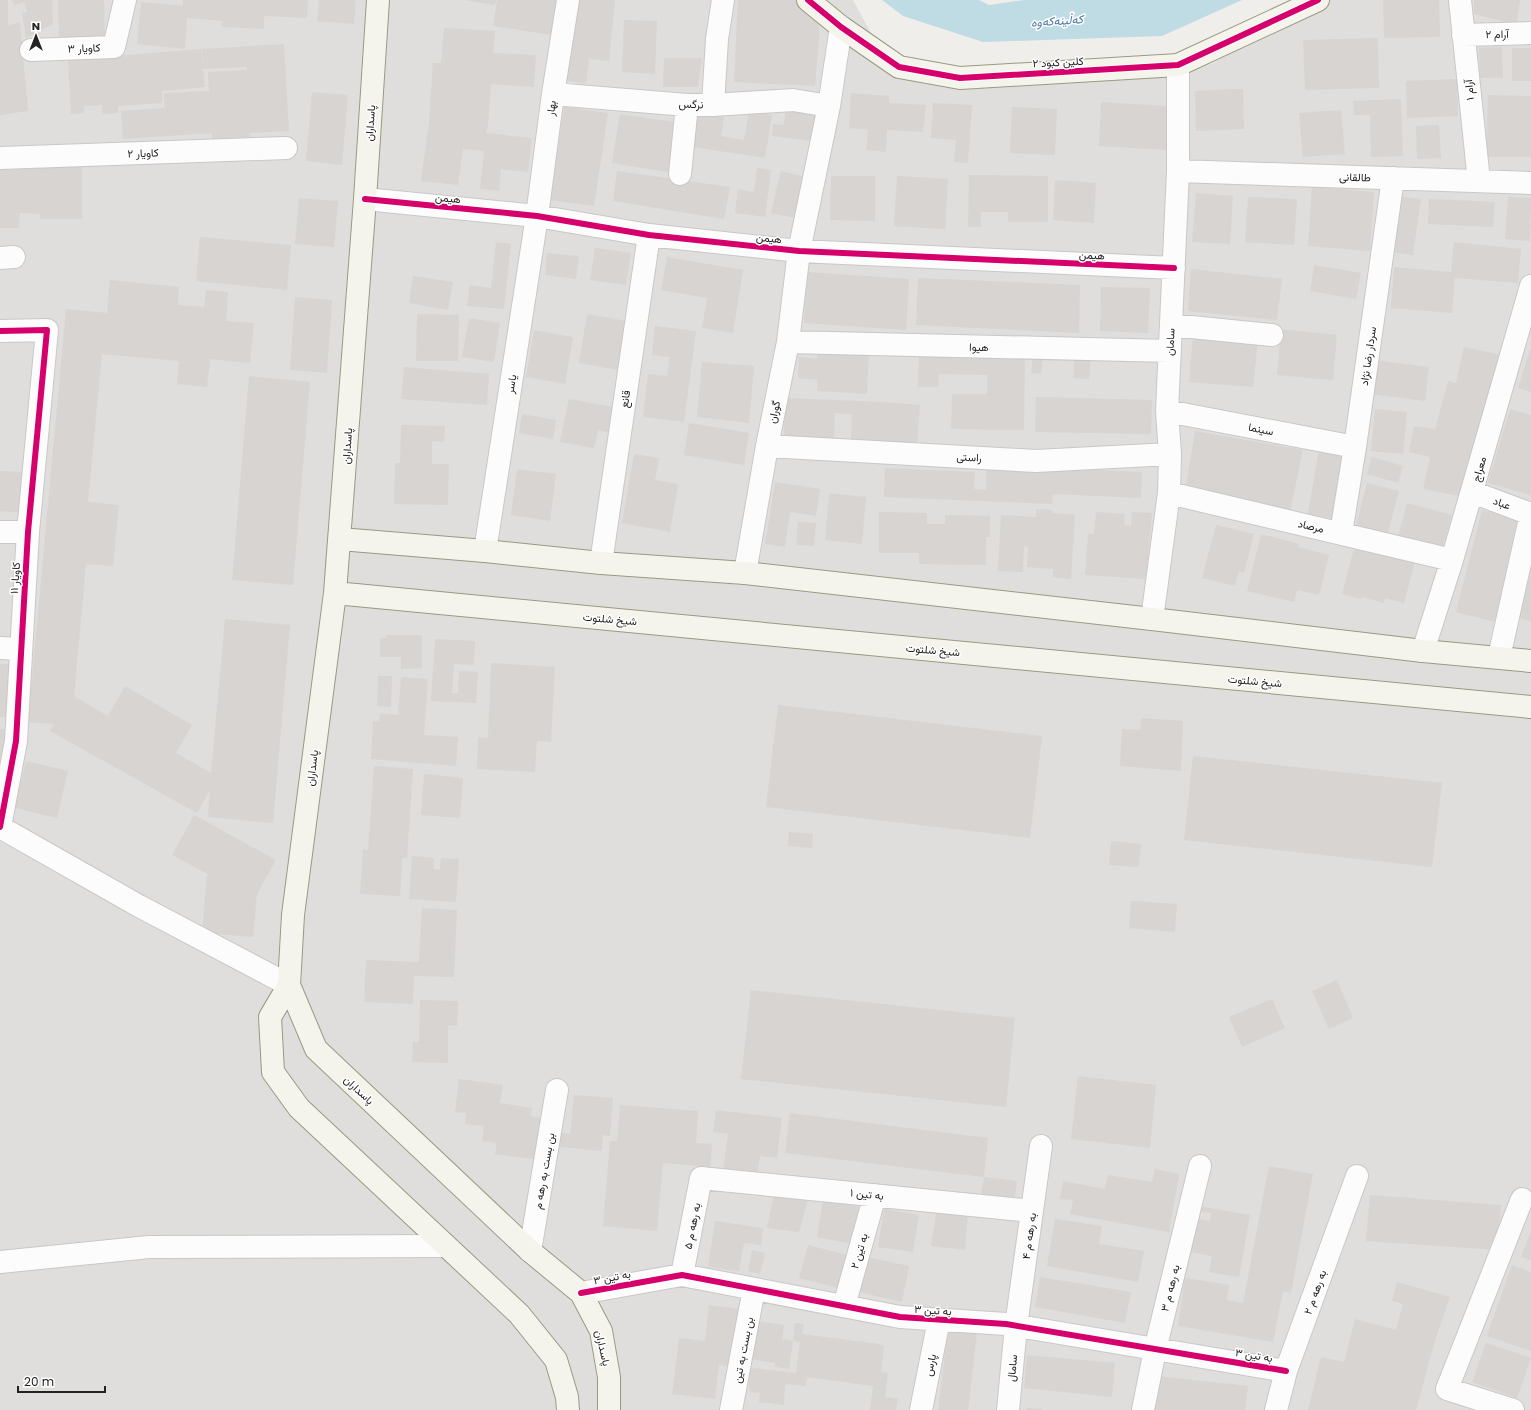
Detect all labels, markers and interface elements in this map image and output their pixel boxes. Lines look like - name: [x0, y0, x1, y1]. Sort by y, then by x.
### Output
- water label: کەڵینەکەوە: [1030, 10, 1086, 31]
- north arrow: [16, 16, 56, 56]
- text: N: [32, 18, 40, 34]
- street label: آرام ۲: [1485, 26, 1510, 42]
- street label: کاویار ۳: [67, 39, 101, 57]
- street label: کلین کبود ۲: [1032, 53, 1084, 71]
- street label: آرام ۱: [1460, 77, 1478, 101]
- street label: نرگس: [678, 96, 704, 112]
- street label: بهار: [542, 99, 560, 118]
- street label: پاسداران: [361, 104, 379, 142]
- street label: کاویار ۲: [127, 144, 159, 162]
- street label: طالقانی: [1339, 168, 1371, 186]
- street label: هیمن: [434, 189, 462, 207]
- street label: هیمن: [755, 229, 783, 247]
- street label: هیمن: [1079, 246, 1106, 264]
- street label: سردار رضا نژاد: [1356, 325, 1380, 386]
- street label: سامان: [1161, 327, 1179, 356]
- street label: هیوا: [969, 339, 989, 355]
- street label: یاسر: [501, 373, 520, 396]
- street label: قانع: [616, 389, 634, 409]
- street label: گوران: [764, 399, 784, 425]
- street label: سینما: [1247, 419, 1275, 439]
- street label: پاسداران: [338, 427, 356, 465]
- street label: راستی: [956, 448, 982, 466]
- street label: معراج: [1468, 454, 1490, 483]
- street label: عباد: [1491, 492, 1513, 514]
- street label: مرصاد: [1296, 515, 1326, 537]
- street label: کاویار ۱۱: [6, 561, 24, 595]
- street label: شیخ شلتوت: [582, 609, 638, 629]
- street label: شیخ شلتوت: [905, 640, 961, 660]
- street label: شیخ شلتوت: [1227, 671, 1283, 691]
- street label: پاسداران: [302, 749, 322, 787]
- street label: پاسداران: [340, 1072, 378, 1108]
- street label: بن بست به رهه م: [529, 1131, 559, 1211]
- street label: به تین ۱: [849, 1184, 885, 1204]
- street label: به رهه م ۵: [680, 1201, 704, 1251]
- street label: به رهه م ۴: [1018, 1212, 1040, 1260]
- street label: به تین ۲: [846, 1231, 872, 1271]
- street label: به رهه م ۳: [1156, 1263, 1184, 1313]
- street label: به تین ۳: [592, 1266, 632, 1288]
- street label: به رهه م ۲: [1300, 1267, 1330, 1317]
- street label: به تین ۳: [914, 1301, 952, 1319]
- street label: بن بست به تین: [729, 1315, 757, 1385]
- street label: پاسداران: [591, 1328, 615, 1368]
- street label: به تین ۳: [1234, 1344, 1274, 1366]
- street label: پارس: [920, 1352, 940, 1378]
- street label: سامال: [1003, 1353, 1021, 1382]
- scale bar: [18, 1368, 105, 1394]
- text: 20 m: [24, 1373, 54, 1390]

